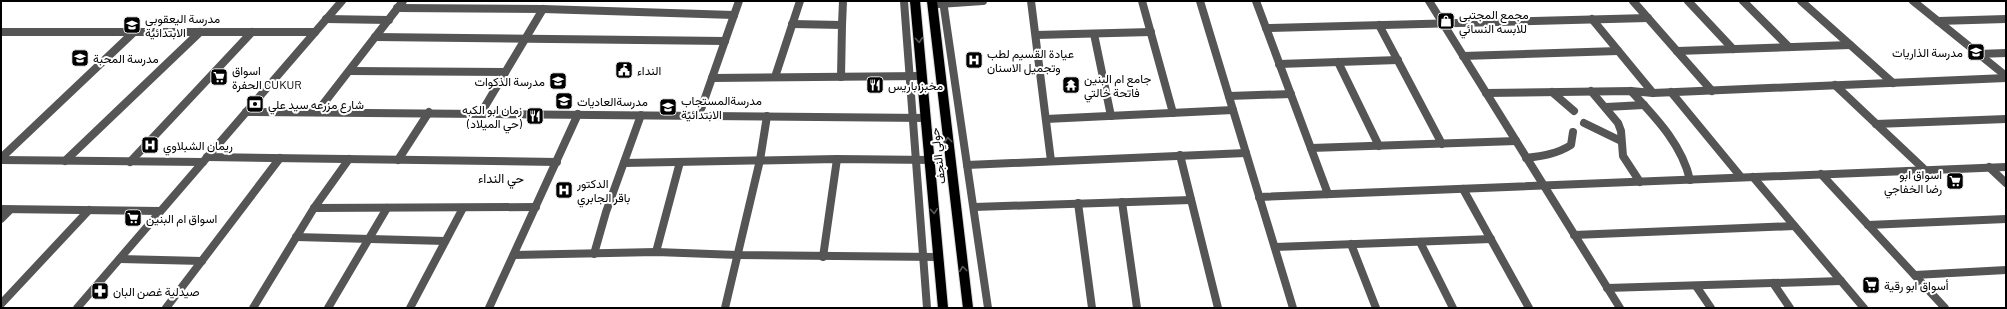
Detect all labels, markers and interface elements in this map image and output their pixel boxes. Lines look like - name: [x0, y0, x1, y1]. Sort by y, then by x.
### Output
- place label: مجمع المجتبى للابسه النسائي: [1459, 7, 1529, 39]
- place label: مدرسة اليعقوبي الابتدائية: [145, 11, 220, 40]
- shop icon: مجمع المجتبى للابسه النسائي: [1436, 11, 1456, 31]
- school or university icon: مدرسة اليعقوبي الابتدائية: [122, 15, 142, 35]
- one-way arrow: [914, 37, 923, 43]
- school or university icon: مدرسة الذاريات: [1966, 42, 1986, 62]
- place label: مدرسة الذاريات: [1892, 45, 1963, 61]
- place label: عيادة القسيم لطب وتجميل الاسنان: [987, 46, 1074, 76]
- school or university icon: مدرسة المحبة: [70, 48, 90, 68]
- hospital icon: عيادة القسيم لطب وتجميل الاسنان: [964, 50, 984, 70]
- place label: مدرسة المحبة: [93, 51, 159, 67]
- public building icon: النداء: [614, 60, 634, 80]
- place label: اسواق الحفرة CUKUR: [232, 63, 302, 93]
- place label: النداء: [637, 63, 661, 77]
- supermarket icon: اسواق الحفرة CUKUR: [209, 67, 229, 87]
- school or university icon: مدرسة الذكوات: [548, 71, 568, 91]
- place label: جامع ام البنين فاتحة خالتي: [1084, 71, 1151, 103]
- place label: مدرسة الذكوات: [475, 74, 545, 90]
- restaurant icon: مخبز باريس: [865, 75, 885, 95]
- temple icon: جامع ام البنين فاتحة خالتي: [1061, 75, 1081, 95]
- place label: مخبز باريس: [888, 78, 943, 94]
- school or university icon: مدرسةالعاديات: [554, 91, 574, 111]
- place label: مدرسةالمستجاب الابتدائية: [681, 93, 762, 122]
- bank icon: شارع مزرعه سيد علي: [245, 94, 265, 114]
- place label: مدرسةالعاديات: [577, 94, 648, 110]
- place label: شارع مزرعه سيد علي: [268, 97, 364, 115]
- school or university icon: مدرسةالمستجاب الابتدائية: [658, 97, 678, 117]
- place label: زمان ابو الكبه (حي الميلاد): [462, 102, 523, 134]
- restaurant icon: زمان ابو الكبه (حي الميلاد): [525, 106, 545, 126]
- street label: حولي النجف: [927, 127, 951, 185]
- hospital icon: ريمان الشبلاوي: [140, 135, 160, 155]
- one-way arrow: [944, 137, 953, 143]
- place label: ريمان الشبلاوي: [163, 138, 233, 156]
- place label: اسواق ابو رضا الخفاجي: [1884, 167, 1942, 199]
- district label: حي النداء: [478, 170, 524, 189]
- supermarket icon: اسواق ابو رضا الخفاجي: [1945, 171, 1965, 191]
- place label: الدكتور باقر الجابري: [576, 176, 630, 208]
- hospital icon: الدكتور باقر الجابري: [554, 180, 574, 200]
- supermarket icon: اسواق ام البنين: [123, 208, 143, 228]
- one-way arrow: [930, 208, 939, 214]
- place label: اسواق ام البنين: [146, 211, 217, 227]
- one-way arrow: [959, 266, 968, 272]
- supermarket icon: أسواق ابو رقية: [1861, 275, 1881, 295]
- place label: أسواق ابو رقية: [1884, 278, 1949, 294]
- pharmacy icon: صيدلية غصن البان: [90, 281, 110, 301]
- place label: صيدلية غصن البان: [113, 284, 200, 300]

